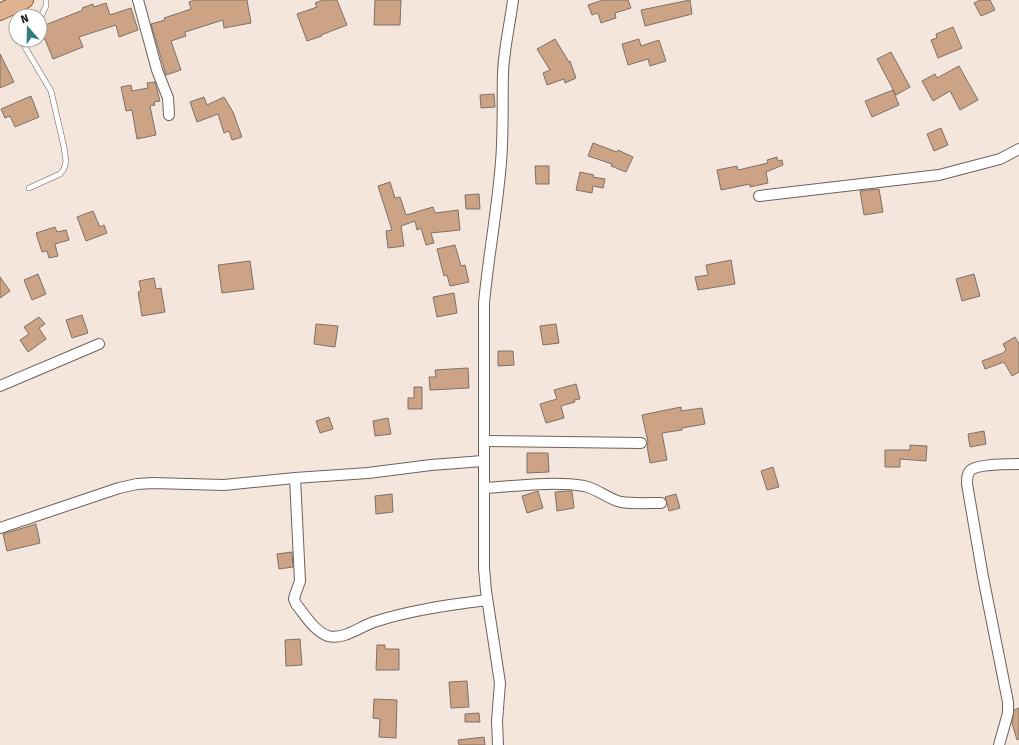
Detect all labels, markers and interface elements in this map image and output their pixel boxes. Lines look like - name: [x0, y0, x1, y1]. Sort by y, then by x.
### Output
- north arrow: [8, 8, 48, 48]
- text: N: [19, 12, 30, 26]

